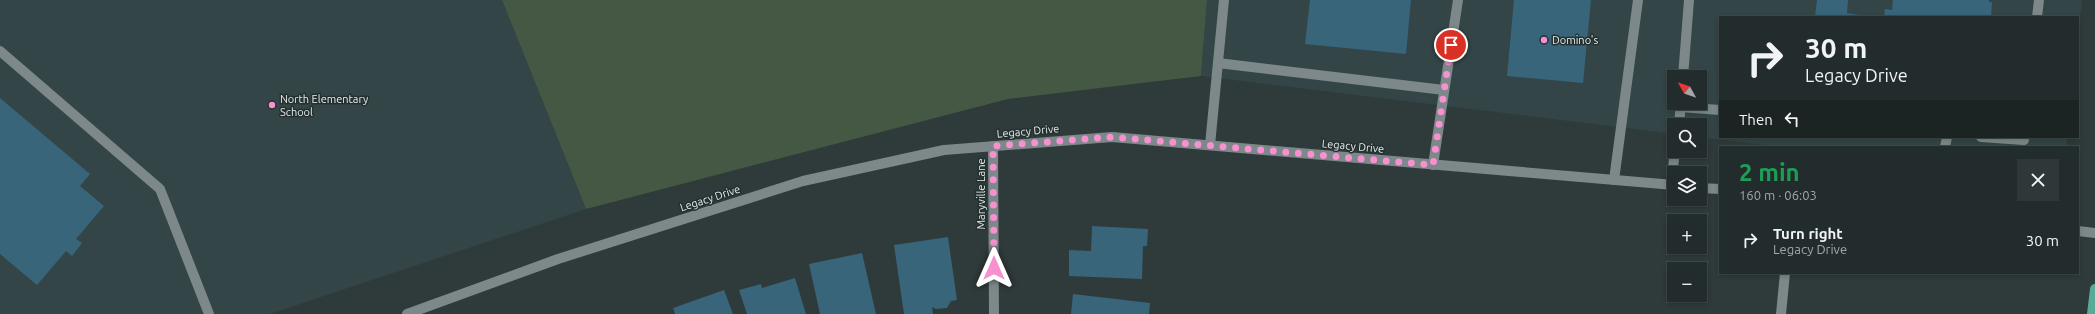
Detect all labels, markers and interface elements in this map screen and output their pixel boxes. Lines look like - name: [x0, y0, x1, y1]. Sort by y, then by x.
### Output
- pin: [1434, 28, 1468, 62]
- icon: right: [1739, 32, 1791, 84]
- text: 30 m: [1805, 32, 1867, 63]
- icon: arrive: [1440, 34, 1462, 56]
- place label: Domino's: [1552, 34, 1599, 46]
- marker: Domino's: [1539, 35, 1549, 45]
- text: Legacy Drive: [1805, 65, 1908, 85]
- north arrow: [1667, 70, 1707, 110]
- map controls: [1667, 70, 1707, 302]
- place label: North Elementary School: [280, 93, 369, 118]
- marker: North Elementary School: [267, 100, 277, 110]
- icon: left: [1781, 108, 1803, 130]
- text: Then: [1739, 111, 1773, 128]
- button: search: [1667, 118, 1707, 158]
- street label: Legacy Drive: [996, 122, 1060, 140]
- street label: Legacy Drive: [1321, 137, 1385, 155]
- street label: Maryville Lane: [975, 158, 987, 230]
- text: 2 min: [1739, 159, 1800, 186]
- button: close: [2017, 159, 2059, 201]
- button: layers: [1667, 166, 1707, 206]
- street label: Legacy Drive: [678, 183, 742, 213]
- text: 160 m · 06:03: [1739, 188, 1817, 202]
- button: +: [1667, 214, 1707, 254]
- text: Turn right: [1773, 225, 1843, 242]
- icon: right: [1739, 229, 1761, 251]
- text: 30 m: [2026, 232, 2059, 249]
- text: Legacy Drive: [1773, 242, 1847, 256]
- position arrow: [973, 247, 1015, 289]
- button: −: [1667, 262, 1707, 302]

